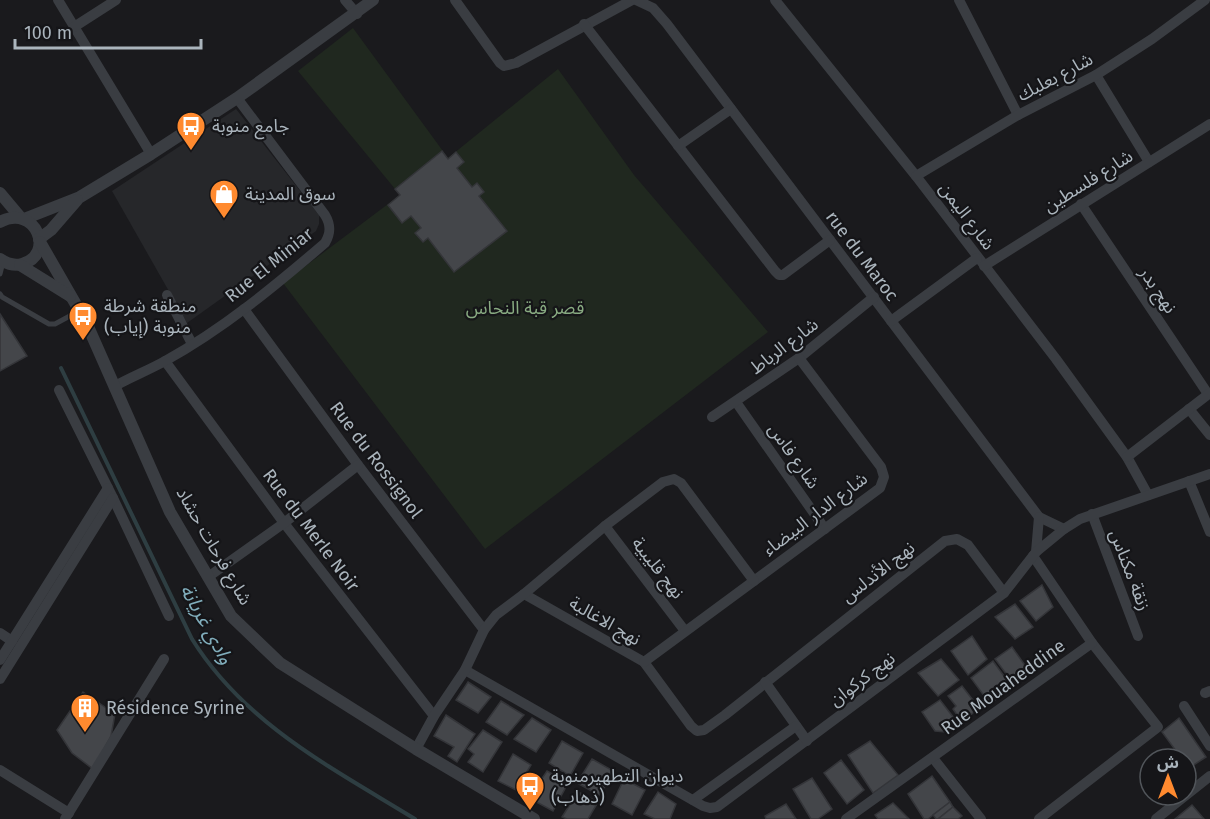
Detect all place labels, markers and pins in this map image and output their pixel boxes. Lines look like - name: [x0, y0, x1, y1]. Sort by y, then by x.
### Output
- bus stop icon: جامع منوبة: [175, 110, 207, 152]
- place label: جامع منوبة: [212, 115, 289, 140]
- shop icon: سوق المدينة: [208, 178, 240, 220]
- place label: سوق المدينة: [245, 183, 336, 205]
- place label: منطقة شرطة منوبة (إياب): [104, 295, 196, 339]
- bus stop icon: منطقة شرطة منوبة (إياب): [67, 300, 99, 342]
- building icon: Résidence Syrine: [69, 692, 101, 734]
- place label: Résidence Syrine: [106, 697, 245, 719]
- place label: ديوان التطهيرمنوبة (ذهاب): [551, 765, 683, 808]
- bus stop icon: ديوان التطهيرمنوبة (ذهاب): [514, 770, 546, 812]

